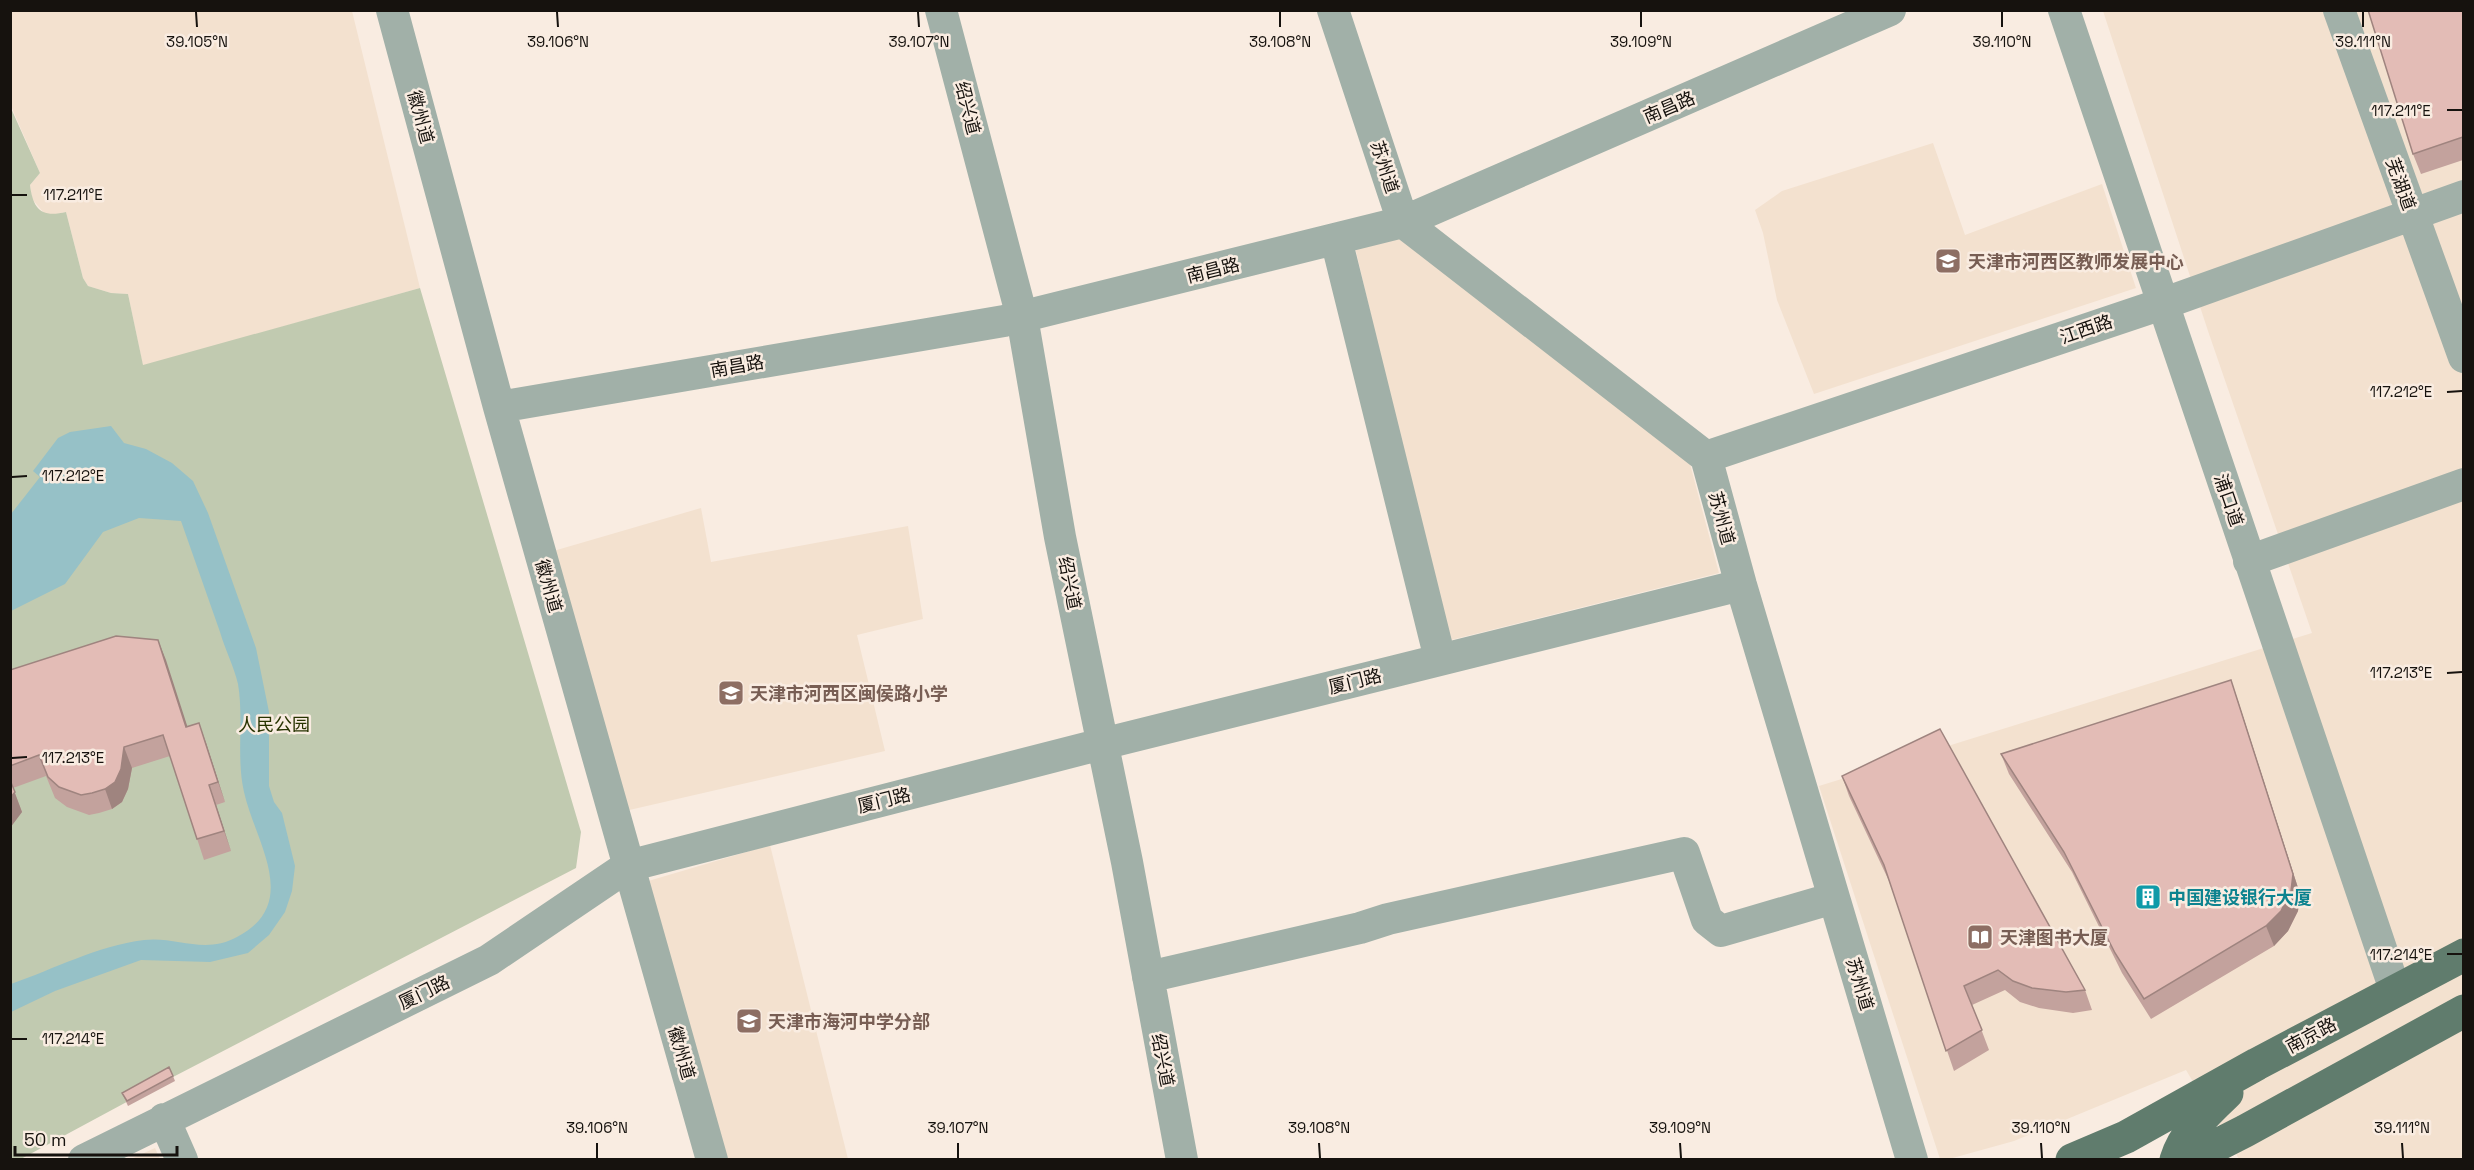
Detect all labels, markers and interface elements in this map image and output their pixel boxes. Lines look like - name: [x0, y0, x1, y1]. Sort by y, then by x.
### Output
- text: 39.105°N: [166, 32, 228, 51]
- text: 39.106°N: [527, 32, 589, 51]
- text: 39.107°N: [888, 32, 950, 51]
- text: 39.108°N: [1249, 32, 1311, 51]
- text: 39.109°N: [1610, 32, 1672, 51]
- text: 39.110°N: [1972, 32, 2032, 51]
- text: 39.111°N: [2335, 32, 2391, 51]
- street label: 绍兴道: [950, 79, 986, 137]
- street label: 南昌路: [1640, 86, 1698, 128]
- street label: 徽州道: [403, 88, 439, 146]
- text: 117.211°E: [2371, 101, 2431, 120]
- street label: 苏州道: [1366, 138, 1404, 196]
- street label: 芜湖道: [2381, 155, 2421, 213]
- text: 117.211°E: [43, 185, 103, 204]
- school or university icon: 天津市河西区教师发展中心: [1933, 246, 1963, 276]
- place label: 天津市河西区教师发展中心: [1968, 250, 2184, 273]
- street label: 南昌路: [1184, 252, 1242, 288]
- street label: 江西路: [2057, 309, 2115, 349]
- street label: 南昌路: [708, 350, 766, 382]
- text: 117.212°E: [2370, 382, 2432, 401]
- text: 117.212°E: [42, 466, 104, 485]
- street label: 浦口道: [2209, 471, 2249, 529]
- street label: 苏州道: [1704, 489, 1740, 547]
- street label: 绍兴道: [1054, 554, 1086, 612]
- street label: 徽州道: [531, 557, 567, 615]
- street label: 厦门路: [1326, 663, 1384, 699]
- text: 117.213°E: [2370, 663, 2432, 682]
- school or university icon: 天津市河西区闽侯路小学: [716, 678, 746, 708]
- place label: 天津市河西区闽侯路小学: [750, 682, 948, 705]
- park label: 人民公园: [238, 713, 310, 736]
- text: 117.213°E: [42, 748, 104, 767]
- street label: 厦门路: [855, 782, 913, 818]
- building icon: 中国建设银行大厦: [2133, 882, 2163, 912]
- place label: 中国建设银行大厦: [2168, 886, 2312, 909]
- library icon: 天津图书大厦: [1965, 922, 1995, 952]
- place label: 天津图书大厦: [2000, 926, 2108, 949]
- text: 117.214°E: [2370, 945, 2432, 964]
- street label: 苏州道: [1841, 955, 1879, 1013]
- street label: 厦门路: [395, 970, 453, 1014]
- school or university icon: 天津市海河中学分部: [734, 1006, 764, 1036]
- place label: 天津市海河中学分部: [768, 1010, 930, 1033]
- street label: 南京路: [2282, 1012, 2340, 1058]
- street label: 徽州道: [664, 1024, 700, 1082]
- text: 117.214°E: [42, 1029, 104, 1048]
- street label: 绍兴道: [1147, 1031, 1179, 1089]
- text: 39.106°N: [566, 1118, 628, 1137]
- text: 39.107°N: [927, 1118, 989, 1137]
- text: 39.108°N: [1288, 1118, 1350, 1137]
- text: 39.109°N: [1649, 1118, 1711, 1137]
- text: 39.110°N: [2011, 1118, 2071, 1137]
- text: 39.111°N: [2374, 1118, 2430, 1137]
- scale bar: [15, 1119, 177, 1157]
- text: 50 m: [24, 1128, 66, 1151]

